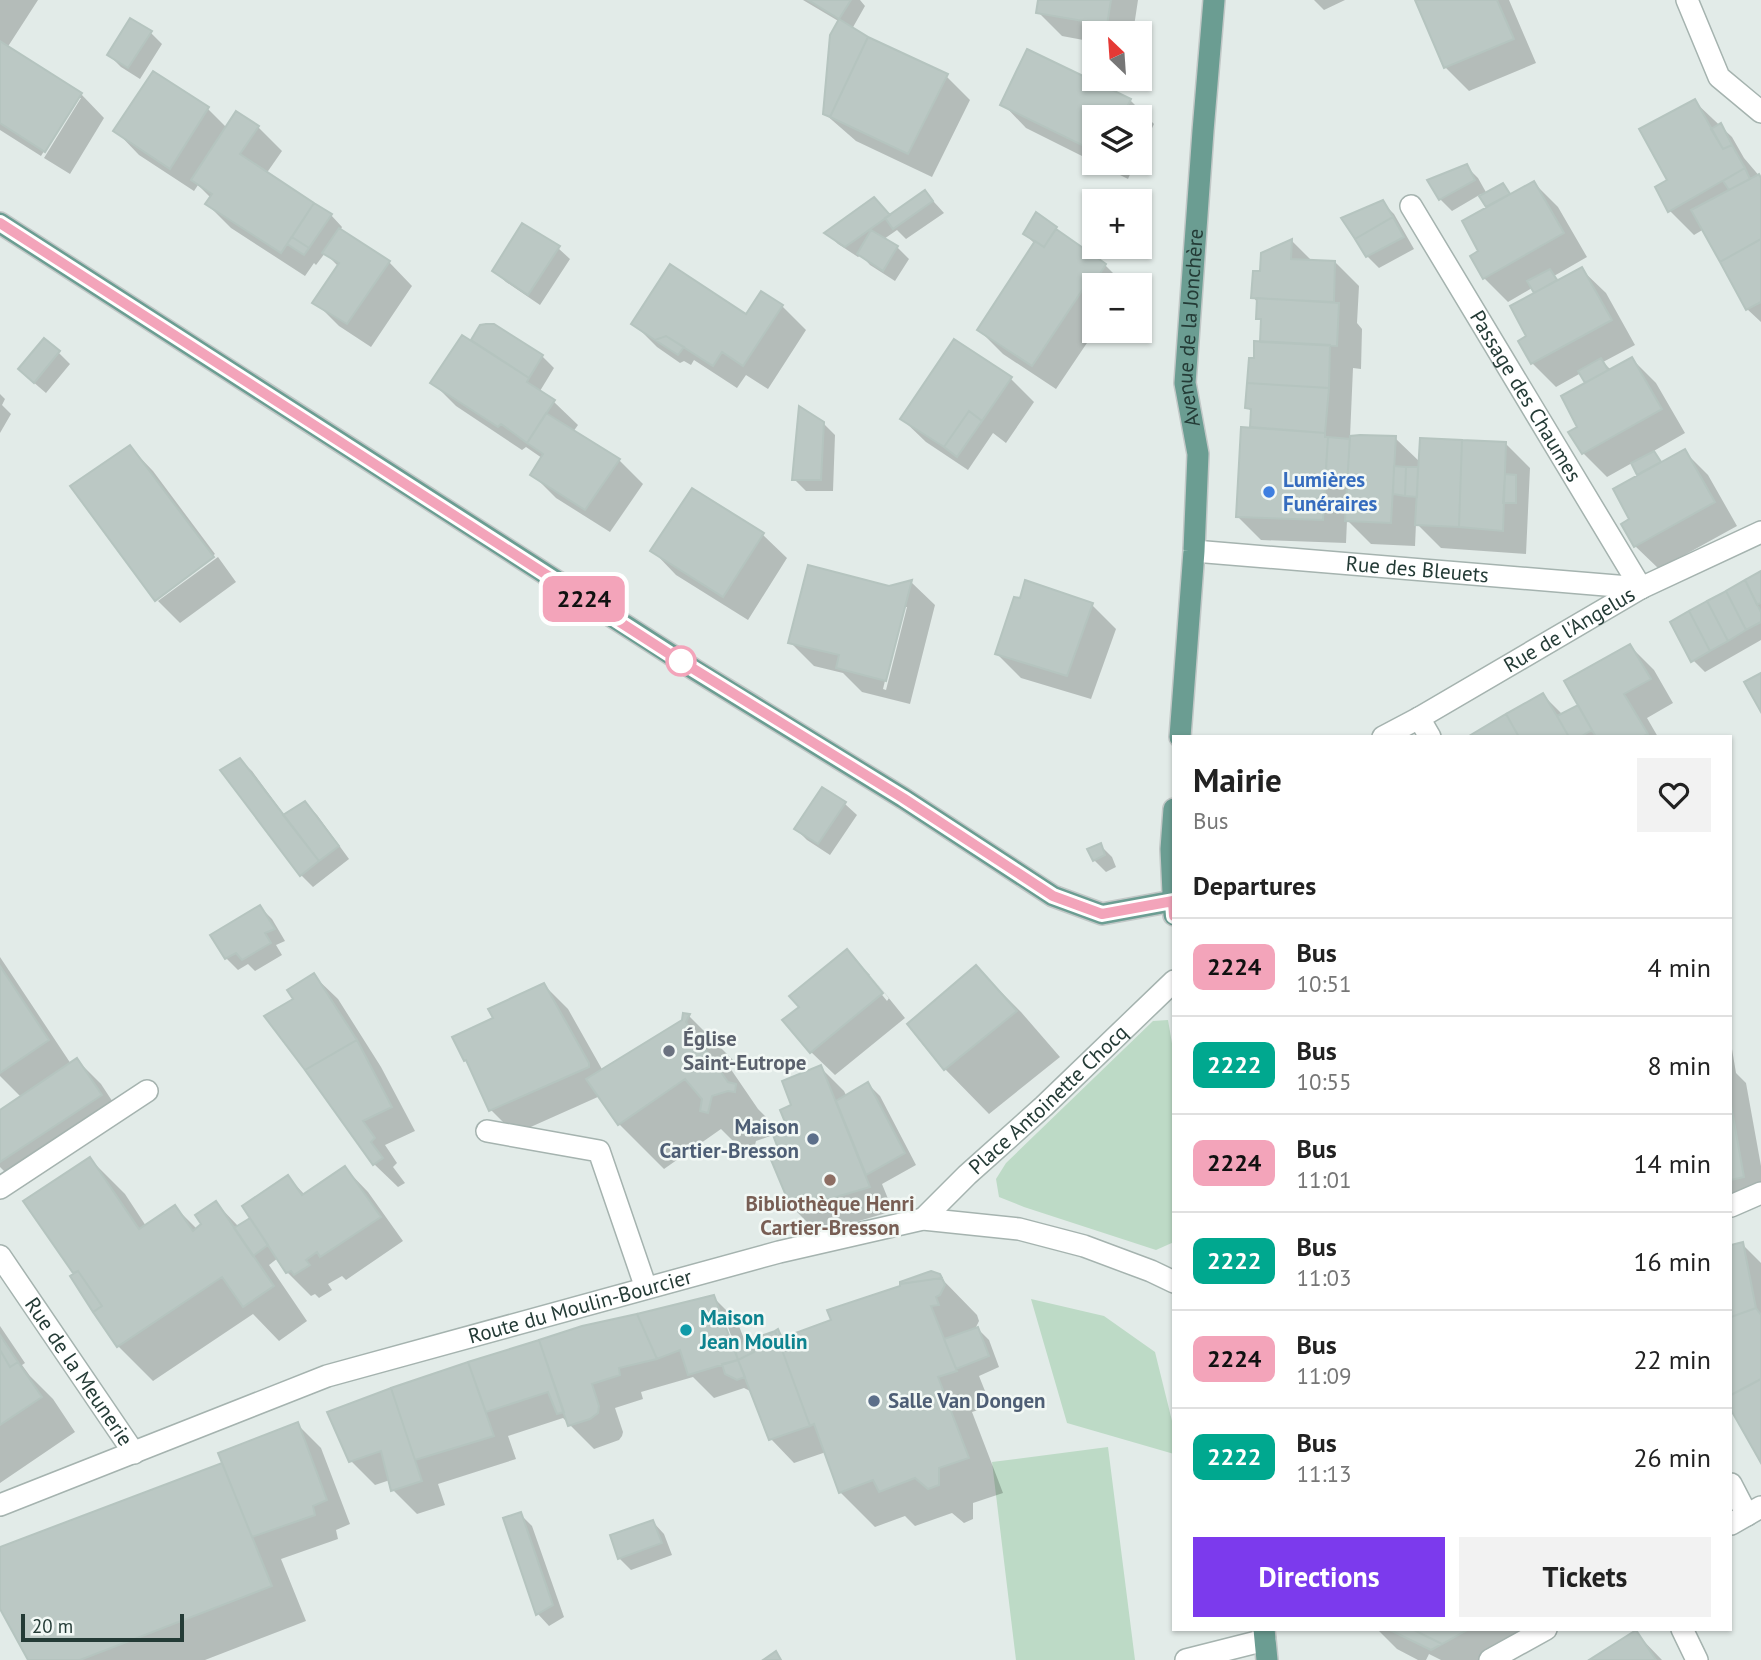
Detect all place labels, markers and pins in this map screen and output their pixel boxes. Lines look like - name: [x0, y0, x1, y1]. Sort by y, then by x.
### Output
- place label: Lumières Funéraires: [1283, 466, 1378, 517]
- marker: Lumières Funéraires: [1261, 484, 1277, 500]
- unlabelled marker: [666, 646, 696, 676]
- place label: Église Saint-Eutrope: [683, 1025, 806, 1076]
- marker: Église Saint-Eutrope: [661, 1043, 677, 1059]
- place label: Maison Cartier-Bresson: [660, 1113, 799, 1164]
- marker: Maison Cartier-Bresson: [805, 1131, 821, 1147]
- marker: Bibliothèque Henri Cartier-Bresson: [822, 1172, 838, 1188]
- place label: Bibliothèque Henri Cartier-Bresson: [745, 1190, 915, 1241]
- place label: Maison Jean Moulin: [699, 1304, 808, 1355]
- marker: Maison Jean Moulin: [678, 1322, 694, 1338]
- place label: Salle Van Dongen: [888, 1387, 1046, 1414]
- marker: Salle Van Dongen: [866, 1393, 882, 1409]

